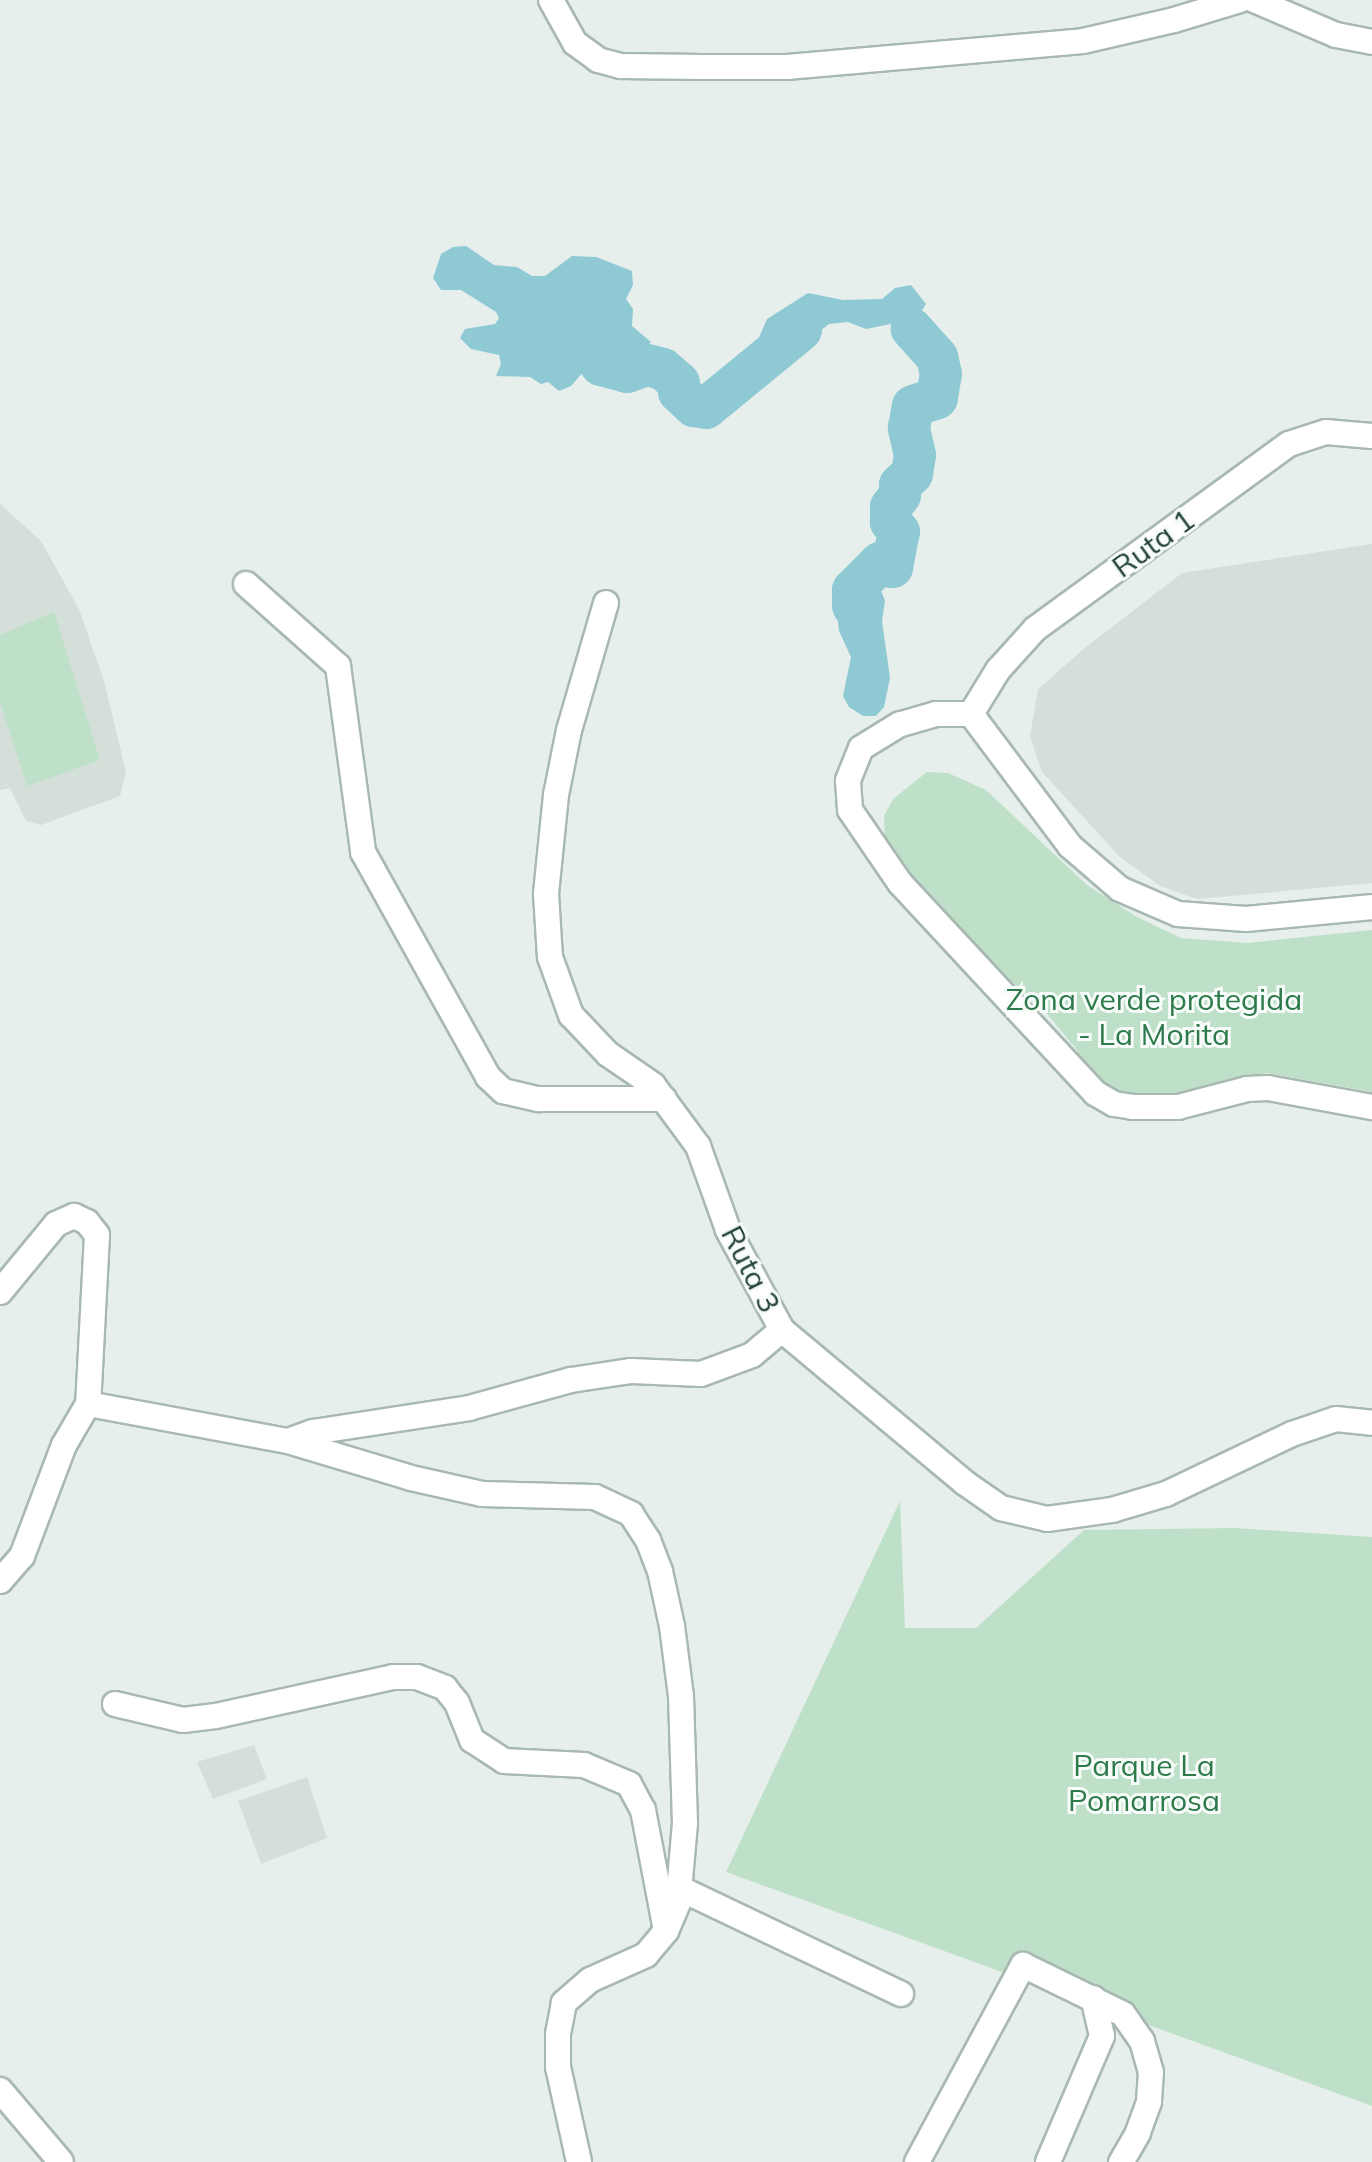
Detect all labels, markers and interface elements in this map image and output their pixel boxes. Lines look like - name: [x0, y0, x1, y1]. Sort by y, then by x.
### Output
- street label: Ruta 1: [1105, 501, 1201, 585]
- park label: Zona verde protegida - La Morita: [1006, 981, 1302, 1052]
- street label: Ruta 3: [714, 1220, 788, 1318]
- park label: Parque La Pomarrosa: [1068, 1747, 1220, 1818]

